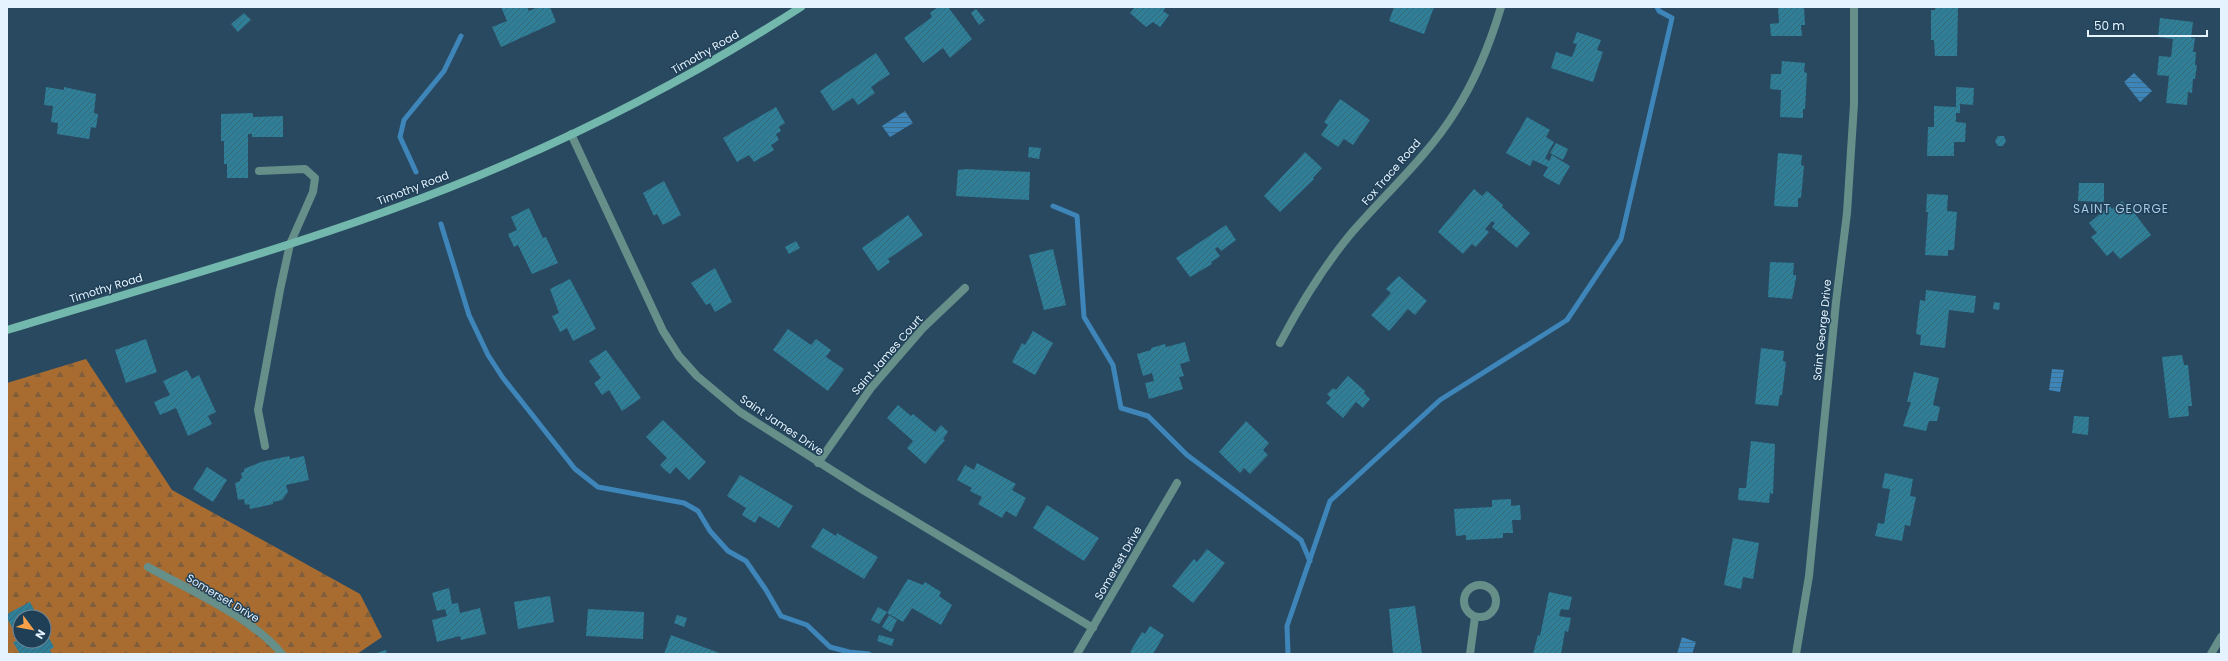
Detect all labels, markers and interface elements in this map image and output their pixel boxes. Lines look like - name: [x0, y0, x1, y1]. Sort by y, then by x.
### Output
- scale bar: [2088, 12, 2207, 38]
- text: 50 m: [2094, 17, 2125, 34]
- street label: Timothy Road: [668, 26, 742, 78]
- street label: Fox Trace Road: [1358, 135, 1424, 209]
- street label: Timothy Road: [375, 167, 451, 209]
- district label: SAINT GEORGE: [2073, 200, 2169, 217]
- street label: Timothy Road: [67, 269, 145, 307]
- street label: Saint George Drive: [1809, 278, 1835, 381]
- street label: Saint James Court: [848, 312, 926, 398]
- street label: Saint James Drive: [737, 391, 827, 459]
- street label: Somerset Drive: [1090, 523, 1146, 603]
- street label: Somerset Drive: [183, 570, 263, 626]
- north arrow: [12, 609, 52, 649]
- text: N: [32, 627, 49, 642]

